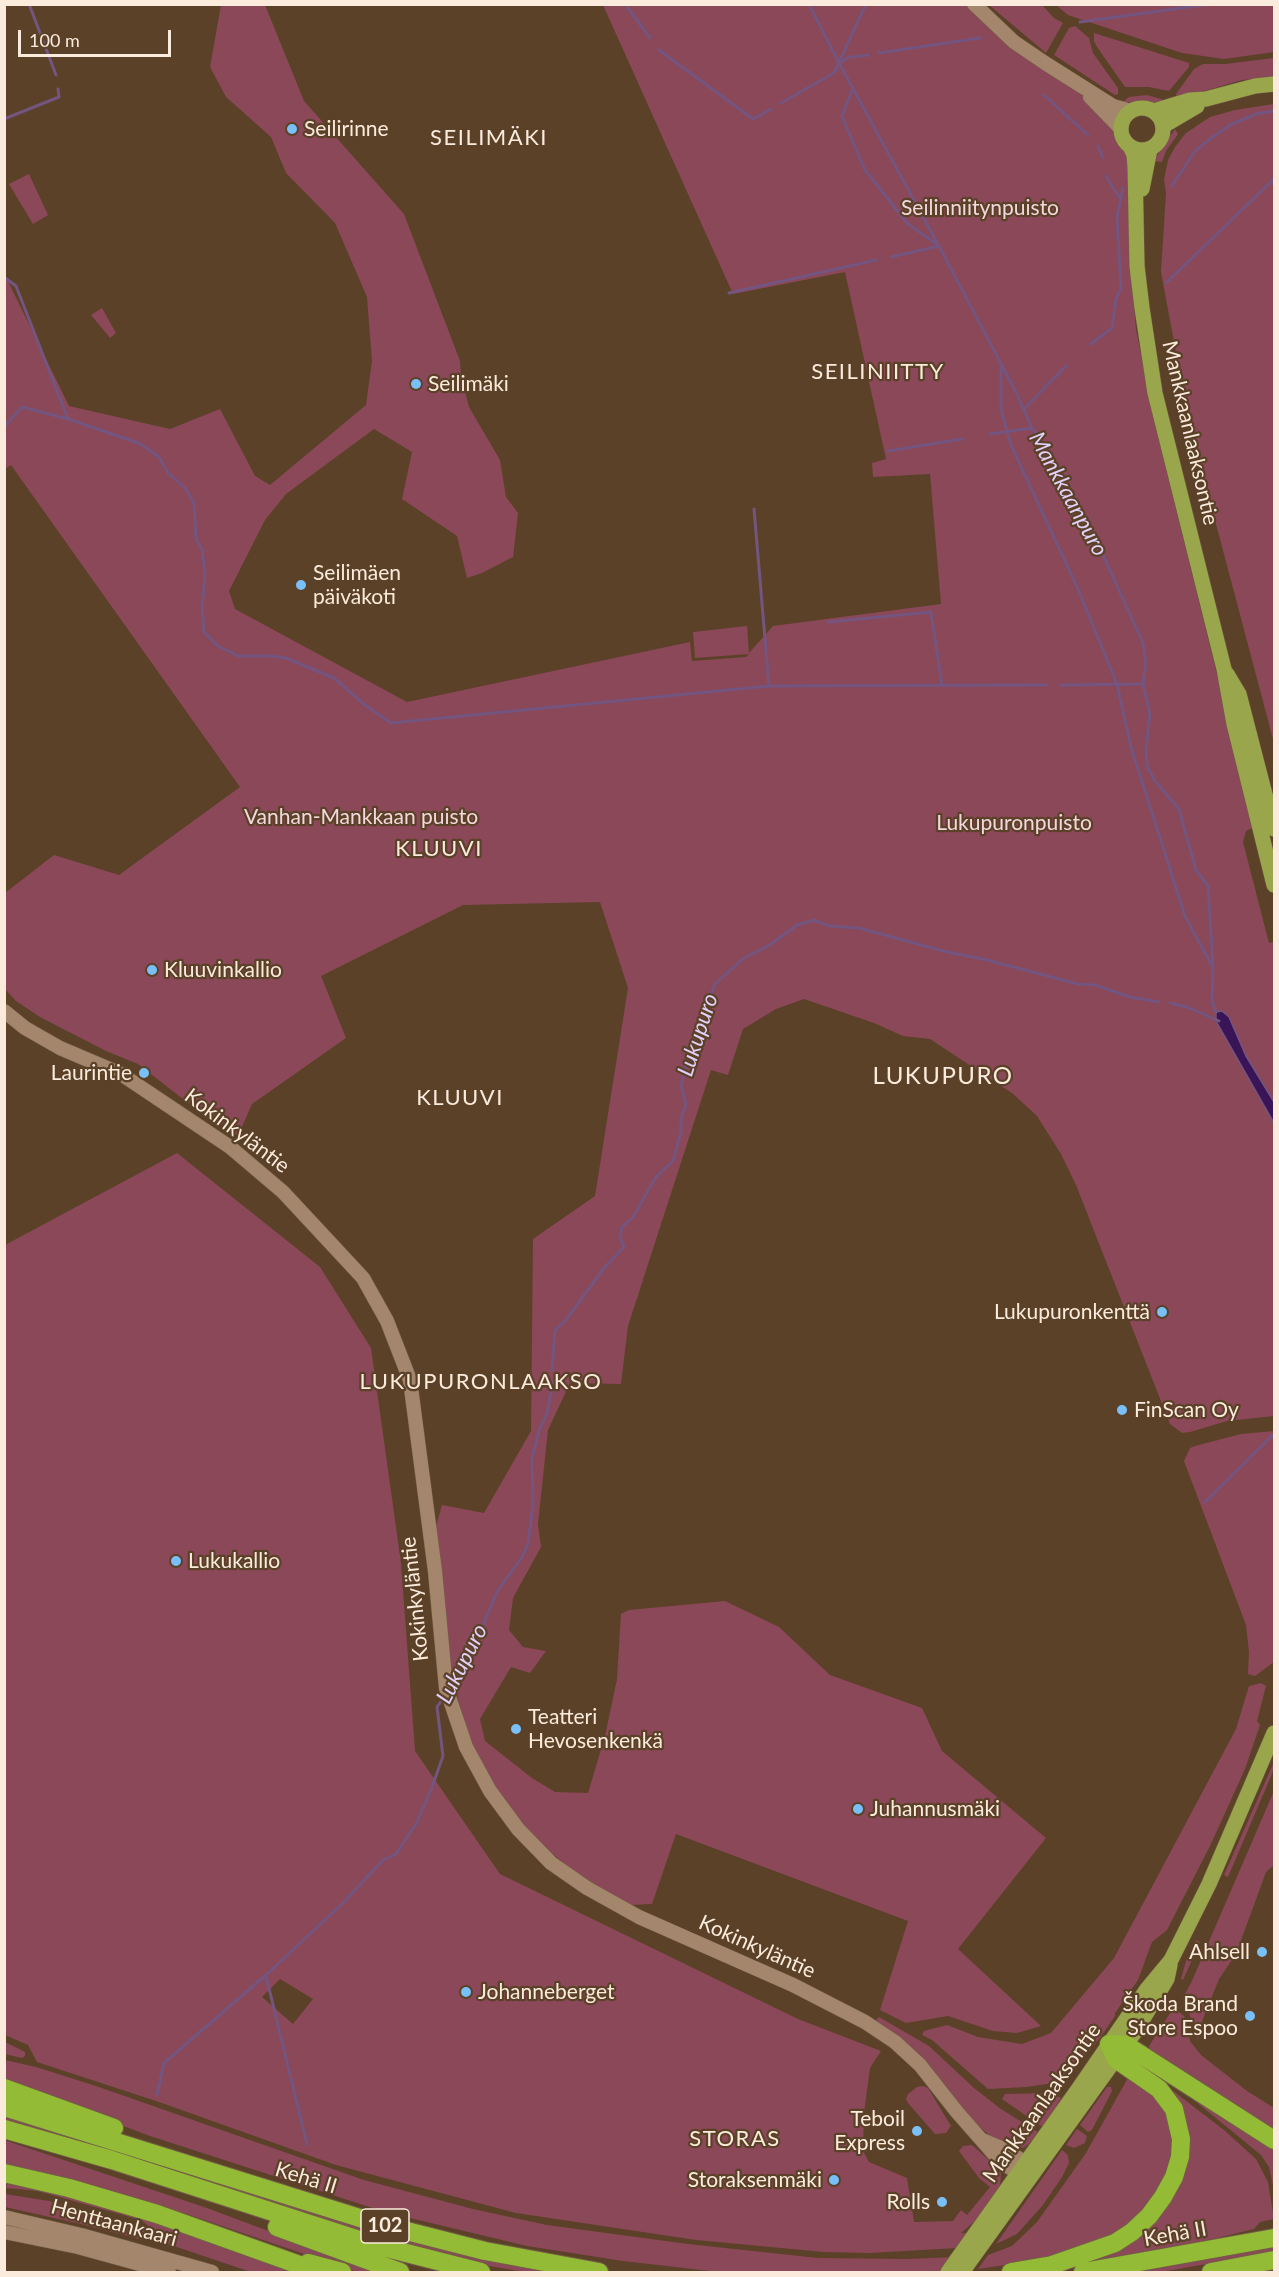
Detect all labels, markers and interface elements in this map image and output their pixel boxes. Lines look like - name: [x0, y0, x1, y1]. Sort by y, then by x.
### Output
- scale bar: [21, 18, 174, 56]
- text: 100 m: [29, 29, 80, 51]
- place label: Seilirinne: [304, 116, 389, 142]
- marker: Seilirinne: [285, 122, 299, 136]
- district label: SEILIMÄKI: [430, 125, 548, 151]
- park label: Seilinniitynpuisto: [901, 195, 1059, 221]
- street label: Mankkaanlaaksontie: [1157, 338, 1223, 528]
- district label: SEILINIITTY: [811, 359, 945, 385]
- place label: Seilimäki: [428, 371, 509, 397]
- marker: Seilimäki: [409, 377, 423, 391]
- water label: Mankkaanpuro: [1023, 427, 1113, 561]
- place label: Seilimäen päiväkoti: [313, 560, 401, 610]
- marker: Seilimäen päiväkoti: [294, 578, 308, 592]
- park label: Vanhan-Mankkaan puisto: [244, 804, 478, 830]
- park label: Lukupuronpuisto: [936, 810, 1092, 836]
- district label: KLUUVI: [395, 836, 483, 862]
- place label: Kluuvinkallio: [164, 957, 282, 983]
- marker: Kluuvinkallio: [145, 963, 159, 977]
- water label: Lukupuro: [672, 990, 724, 1080]
- place label: Laurintie: [51, 1060, 132, 1086]
- district label: LUKUPURO: [872, 1062, 1014, 1090]
- marker: Laurintie: [137, 1066, 151, 1080]
- street label: Kokinkyläntie: [180, 1083, 294, 1179]
- district label: KLUUVI: [416, 1085, 504, 1111]
- place label: Lukupuronkenttä: [994, 1299, 1150, 1325]
- marker: Lukupuronkenttä: [1155, 1305, 1169, 1319]
- district label: LUKUPURONLAAKSO: [360, 1369, 602, 1395]
- place label: FinScan Oy: [1134, 1397, 1239, 1423]
- marker: FinScan Oy: [1115, 1403, 1129, 1417]
- street label: Kokinkyläntie: [396, 1536, 434, 1662]
- place label: Lukukallio: [188, 1548, 280, 1574]
- marker: Lukukallio: [169, 1554, 183, 1568]
- water label: Lukupuro: [431, 1620, 493, 1708]
- place label: Teatteri Hevosenkenkä: [528, 1704, 663, 1754]
- marker: Teatteri Hevosenkenkä: [509, 1722, 523, 1736]
- place label: Juhannusmäki: [870, 1796, 1000, 1822]
- marker: Juhannusmäki: [851, 1802, 865, 1816]
- street label: Kokinkyläntie: [695, 1910, 819, 1984]
- place label: Ahlsell: [1189, 1939, 1250, 1965]
- marker: Ahlsell: [1255, 1945, 1269, 1959]
- place label: Johanneberget: [478, 1979, 615, 2005]
- marker: Johanneberget: [459, 1985, 473, 1999]
- place label: Škoda Brand Store Espoo: [1123, 1991, 1238, 2041]
- marker: Škoda Brand Store Espoo: [1243, 2009, 1257, 2023]
- street label: Mankkaanlaaksontie: [978, 2019, 1106, 2187]
- place label: Teboil Express: [834, 2106, 905, 2156]
- marker: Teboil Express: [910, 2124, 924, 2138]
- district label: STORAS: [689, 2126, 781, 2152]
- street label: Kehä II: [272, 2157, 340, 2199]
- place label: Storaksenmäki: [688, 2167, 822, 2193]
- marker: Storaksenmäki: [827, 2173, 841, 2187]
- place label: Rolls: [887, 2189, 930, 2215]
- street label: Henttaankaari: [48, 2194, 180, 2252]
- marker: Rolls: [935, 2195, 949, 2209]
- road number: 102: [361, 2209, 409, 2243]
- street label: Kehä II: [1142, 2216, 1208, 2252]

